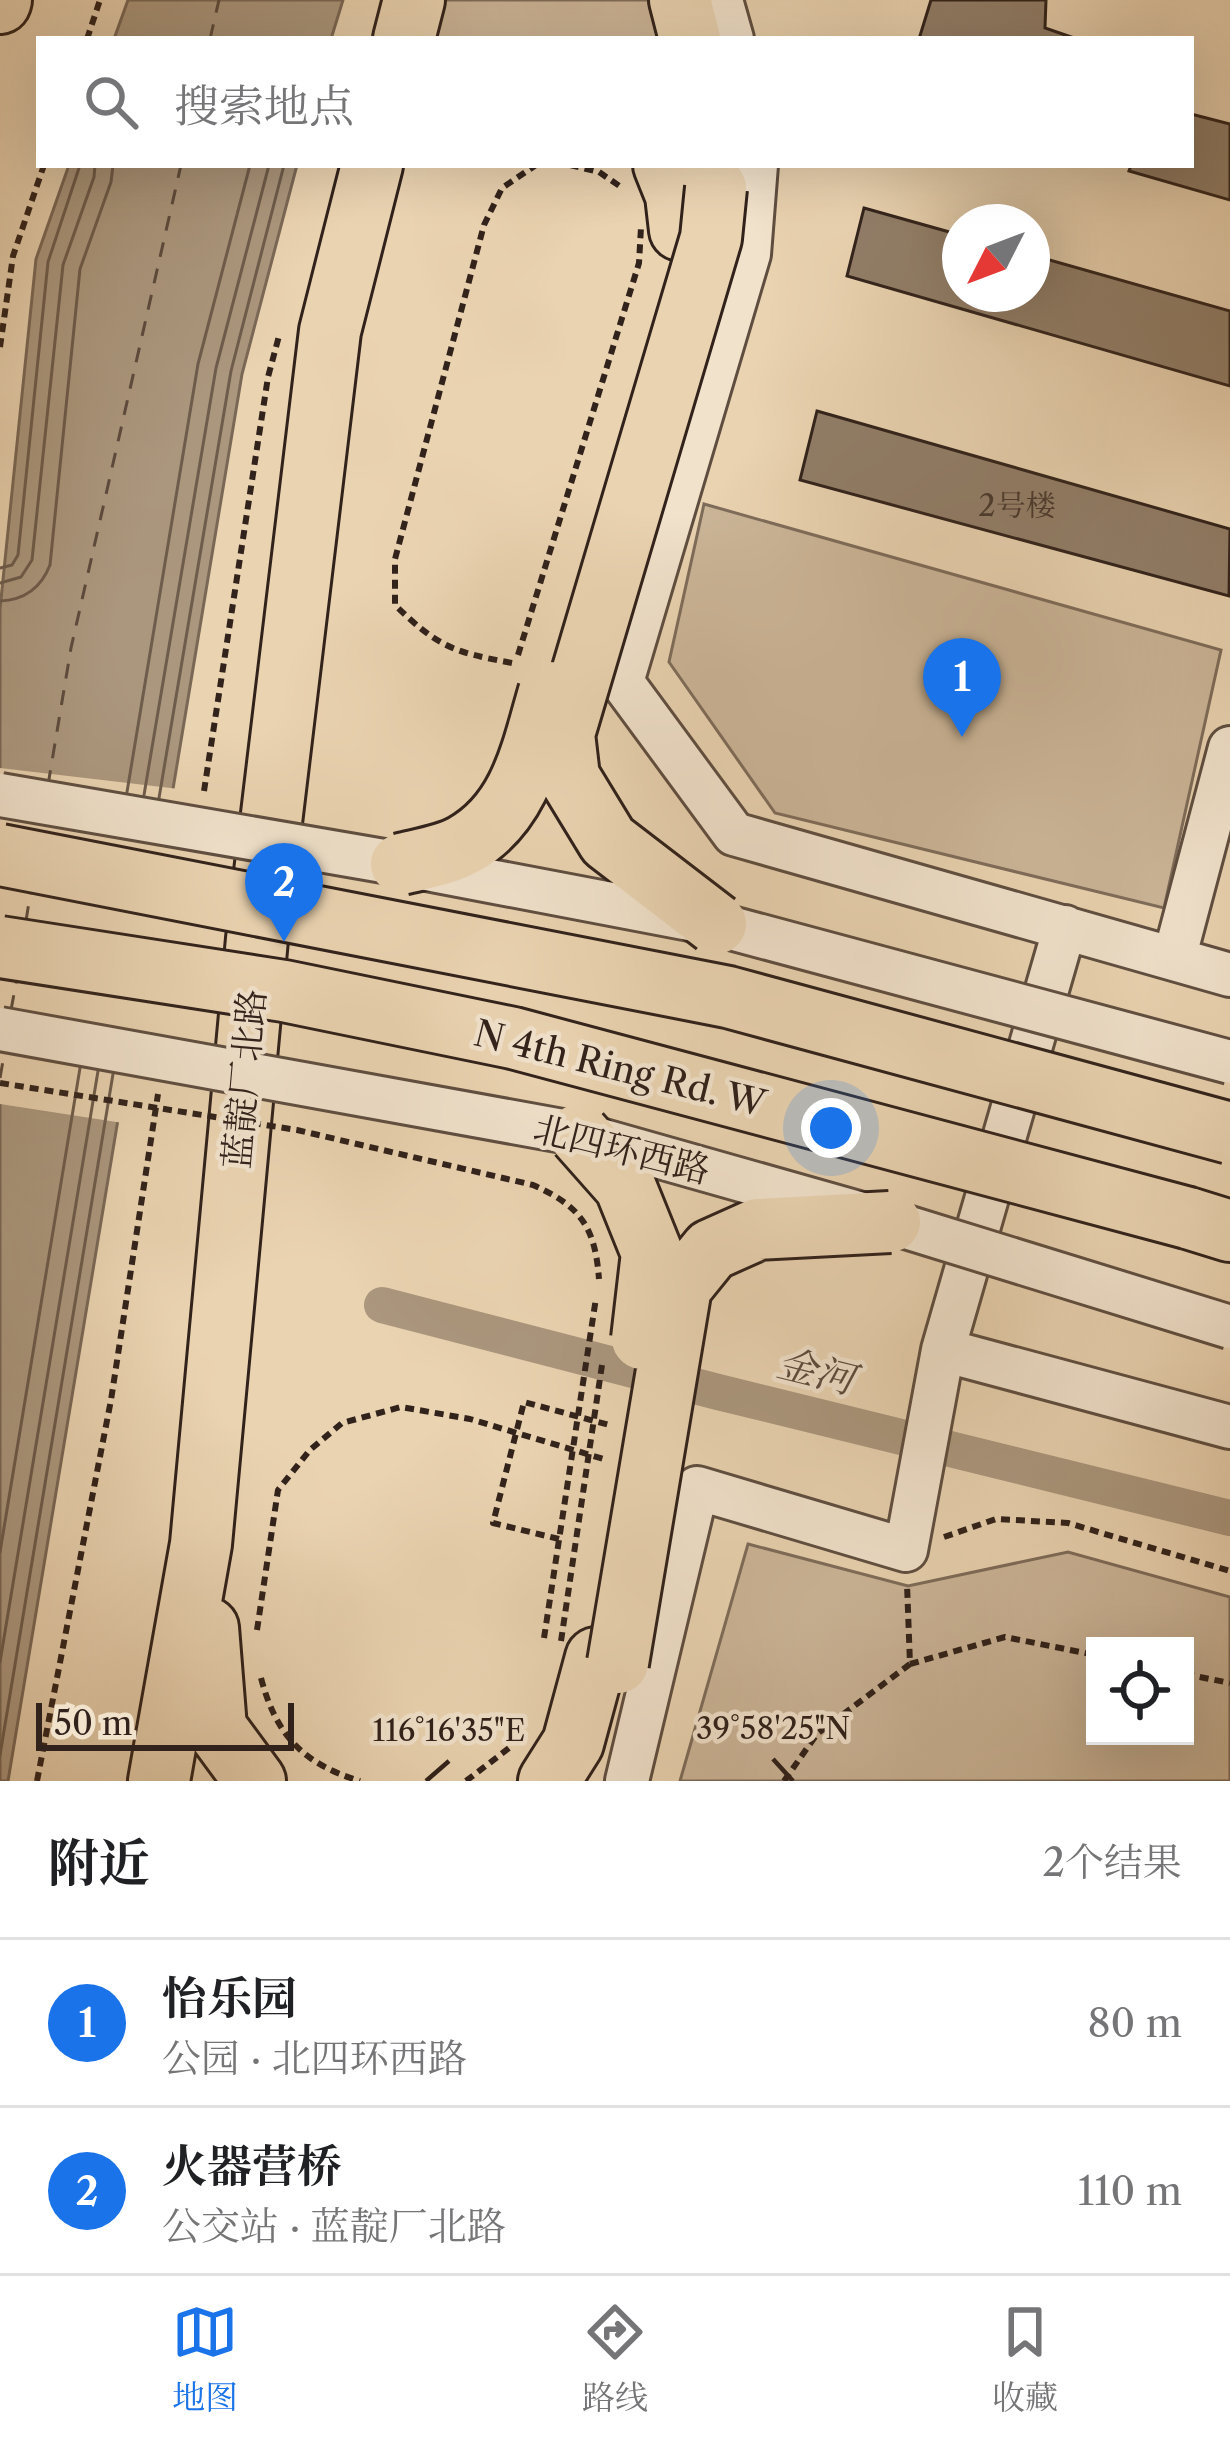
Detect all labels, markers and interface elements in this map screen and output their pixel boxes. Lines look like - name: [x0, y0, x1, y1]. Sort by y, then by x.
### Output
- search box: [36, 36, 1194, 168]
- icon: search: [78, 69, 144, 135]
- text: 搜索地点: [174, 78, 354, 134]
- north arrow: [942, 204, 1050, 312]
- house number: 2号楼: [978, 487, 1056, 524]
- pin: 1: [923, 638, 1001, 737]
- pin: 2: [245, 843, 323, 942]
- street label: 蓝靛厂北路: [214, 987, 274, 1171]
- street label: N 4th Ring Rd. W: [470, 1011, 772, 1126]
- your location: [801, 1098, 861, 1158]
- street label: 北四环西路: [529, 1106, 715, 1192]
- water label: 金河: [772, 1338, 865, 1405]
- map controls: [1086, 1637, 1194, 1745]
- button: locate: [1086, 1637, 1194, 1745]
- scale bar: [36, 1697, 294, 1750]
- text: 50 m: [54, 1703, 132, 1744]
- text: 39°58'25"N: [696, 1710, 850, 1747]
- text: 116°16'35"E: [373, 1712, 525, 1749]
- text: 附近: [48, 1832, 150, 1894]
- text: 2个结果: [1043, 1838, 1182, 1886]
- text: 怡乐园: [162, 1970, 297, 2026]
- text: 1: [78, 1999, 96, 2047]
- text: 80 m: [1087, 1999, 1182, 2047]
- text: 公园 · 北四环西路: [162, 2034, 467, 2082]
- text: 火器营桥: [162, 2138, 342, 2194]
- text: 2: [75, 2167, 99, 2215]
- text: 110 m: [1078, 2167, 1182, 2215]
- text: 公交站 · 蓝靛厂北路: [162, 2202, 506, 2250]
- tab: 地图: [172, 2299, 238, 2418]
- tab: 路线: [582, 2299, 648, 2418]
- tab: 收藏: [992, 2299, 1058, 2418]

